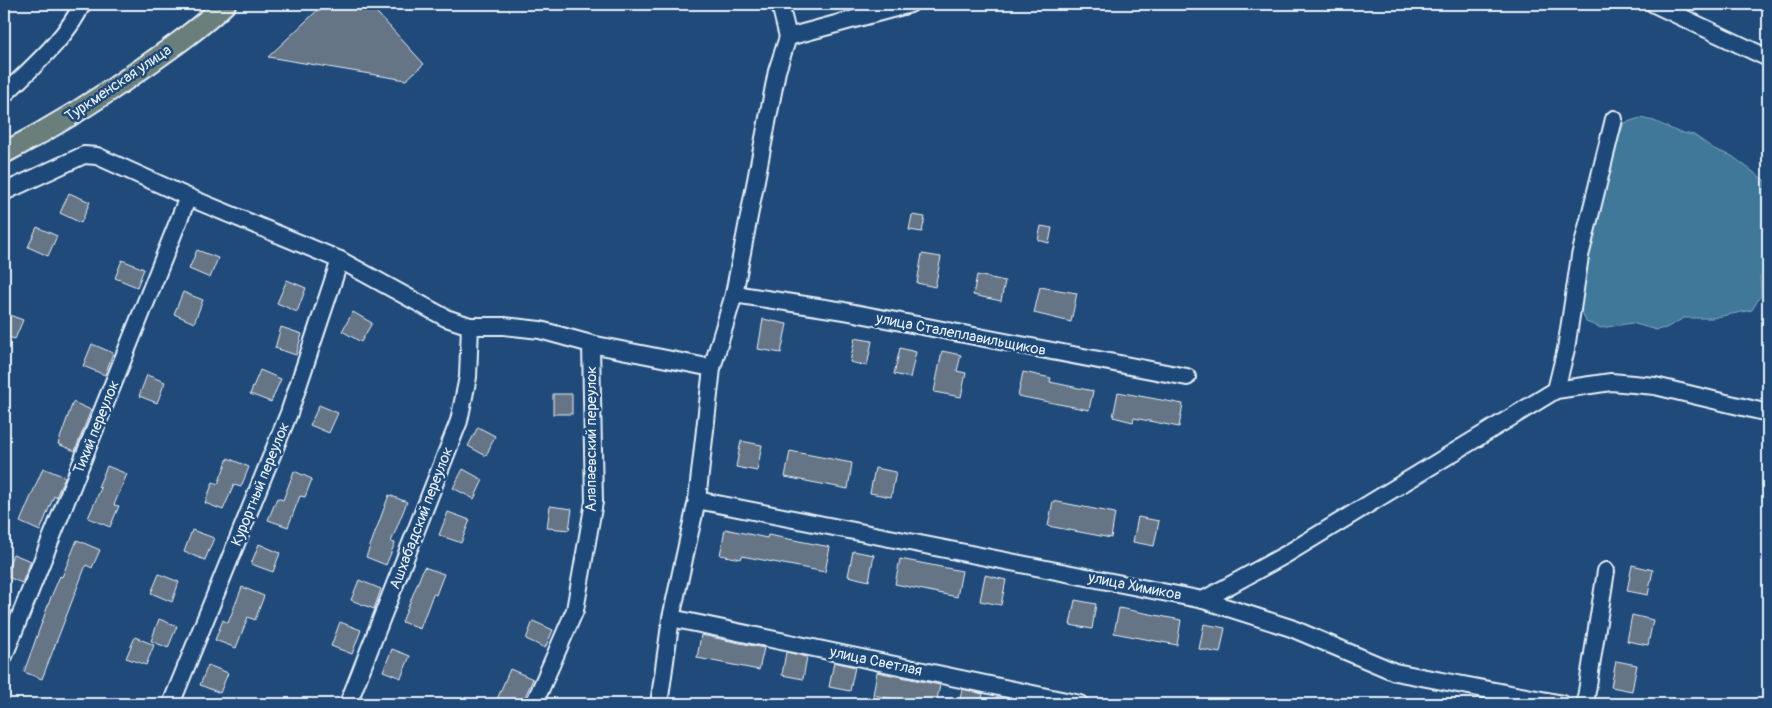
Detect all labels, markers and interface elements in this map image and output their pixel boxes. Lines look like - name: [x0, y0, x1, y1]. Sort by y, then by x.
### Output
- street label: Туркменская улица: [61, 41, 175, 126]
- street label: улица Сталеплавильщиков: [873, 308, 1048, 360]
- street label: Алапаевский переулок: [582, 366, 601, 512]
- street label: Тихий переулок: [69, 377, 124, 477]
- street label: Курортный переулок: [227, 419, 294, 549]
- street label: Ашхабадский переулок: [386, 444, 457, 592]
- street label: улица Химиков: [1085, 568, 1183, 605]
- street label: улица Светлая: [827, 642, 924, 681]

